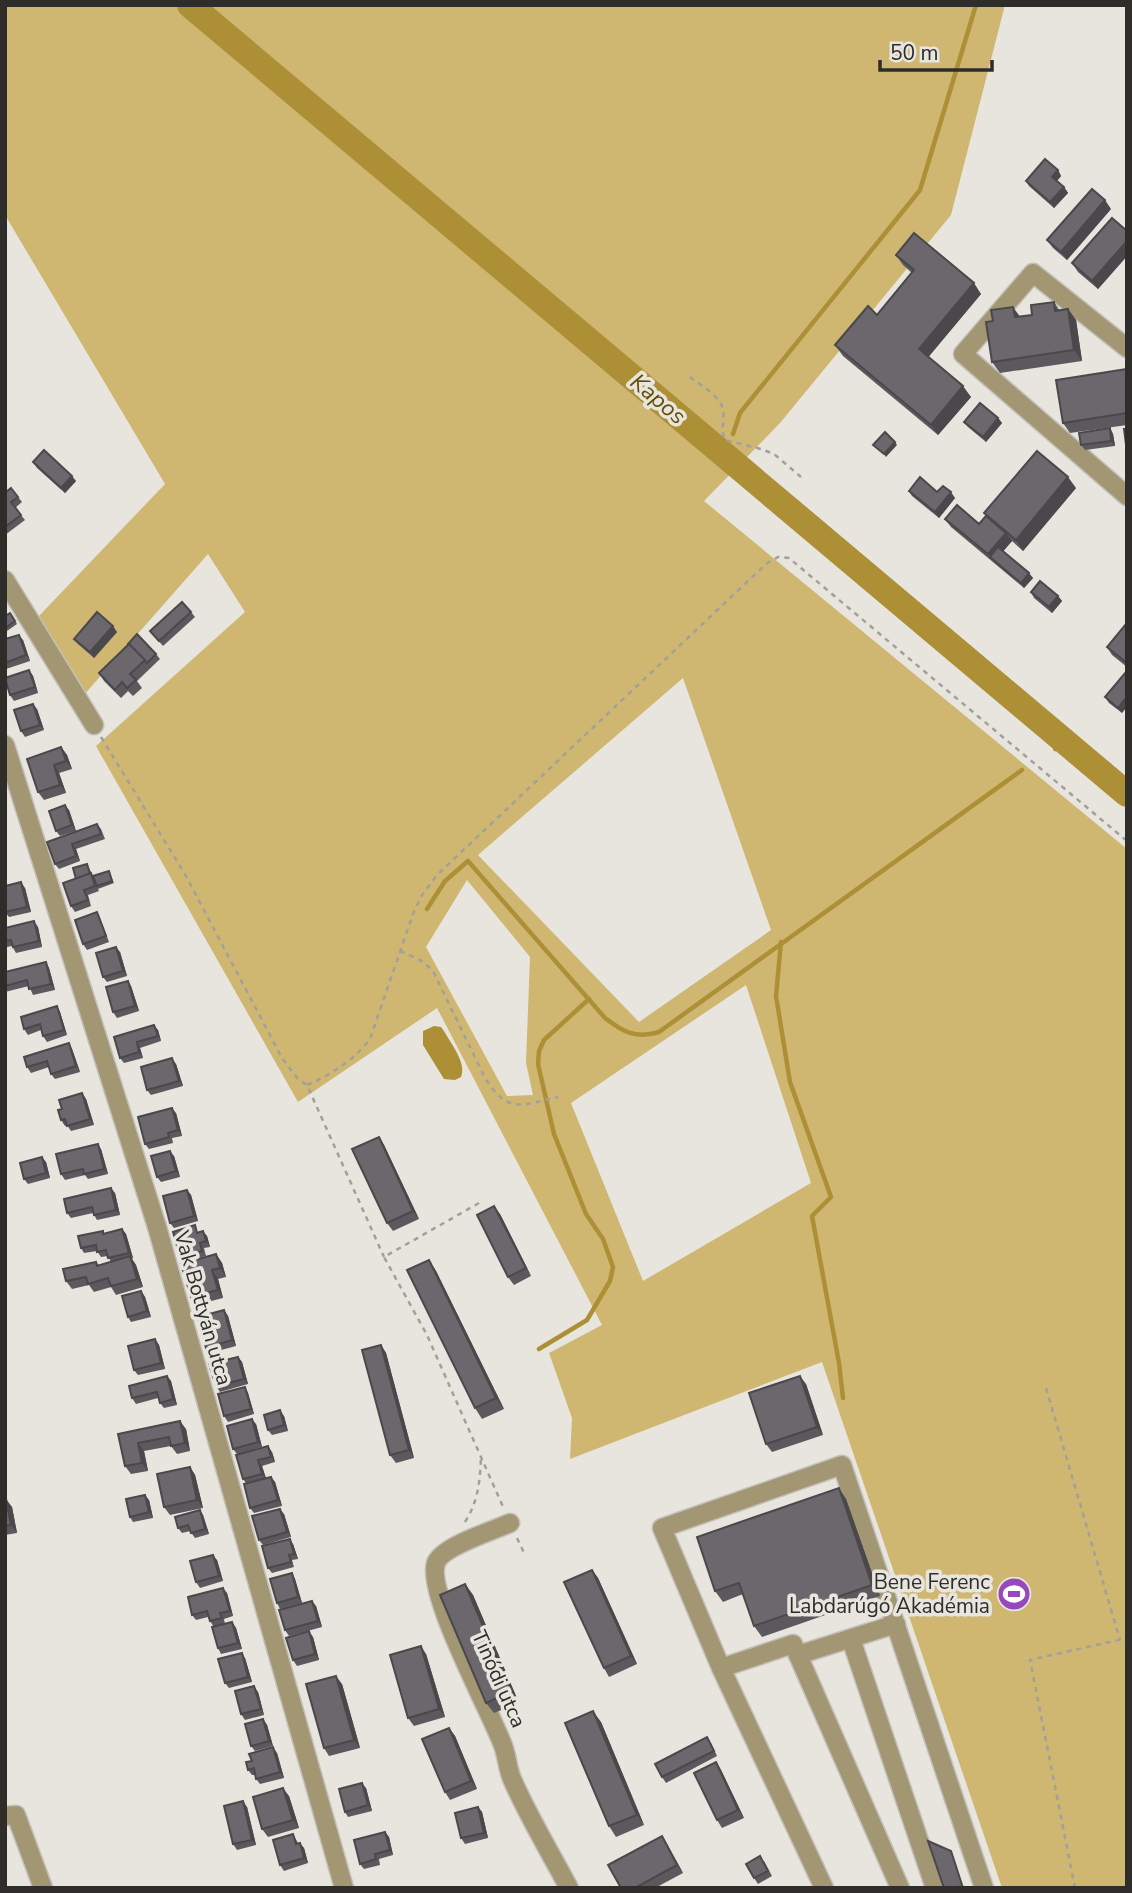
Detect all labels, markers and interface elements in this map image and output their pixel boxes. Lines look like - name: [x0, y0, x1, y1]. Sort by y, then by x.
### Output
- scale bar: [880, 28, 992, 72]
- text: 50 m: [890, 39, 939, 67]
- water label: Kapos: [624, 367, 692, 431]
- street label: Vak Bottyán utca: [167, 1227, 238, 1388]
- place label: Bene Ferenc Labdarúgó Akadémia: [789, 1568, 990, 1620]
- sports icon: Bene Ferenc Labdarúgó Akadémia: [995, 1575, 1033, 1613]
- street label: Tinódi utca: [465, 1626, 533, 1732]

